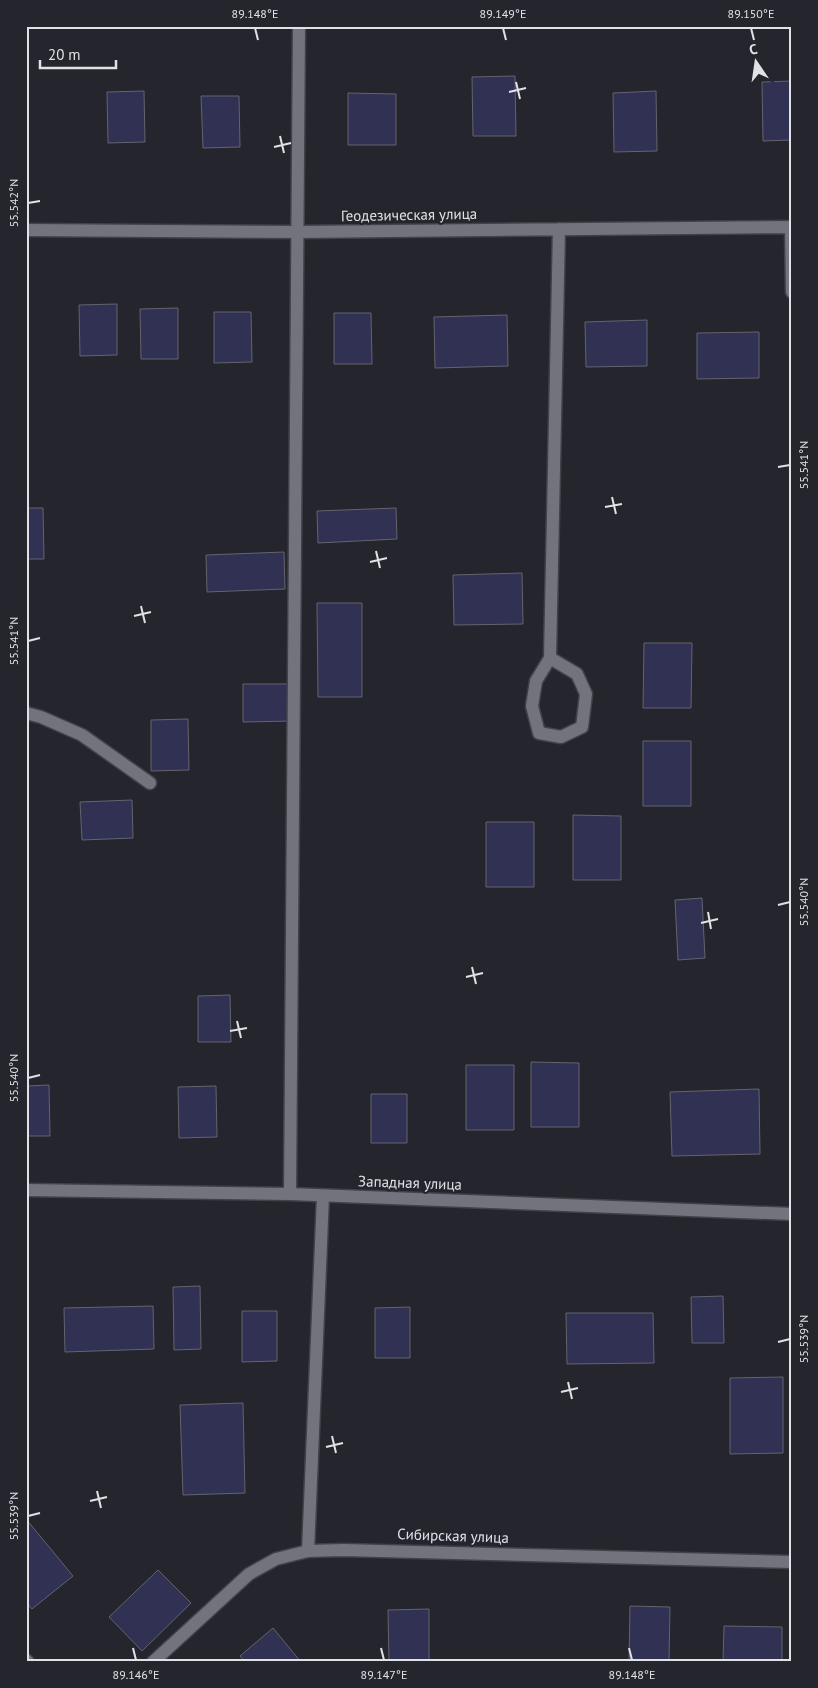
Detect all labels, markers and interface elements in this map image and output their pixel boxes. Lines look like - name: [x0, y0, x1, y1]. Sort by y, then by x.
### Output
- text: 89.148°E: [232, 6, 278, 21]
- text: 89.149°E: [480, 6, 526, 21]
- text: 89.150°E: [728, 6, 774, 21]
- scale bar: [40, 38, 116, 70]
- north arrow: [730, 38, 780, 88]
- text: С: [747, 40, 759, 59]
- text: 20 m: [48, 45, 81, 64]
- text: 55.542°N: [6, 179, 21, 227]
- street label: Геодезическая улица: [341, 204, 477, 225]
- text: 55.541°N: [796, 441, 811, 489]
- text: 55.541°N: [6, 617, 21, 665]
- text: 55.540°N: [796, 878, 811, 926]
- text: 55.540°N: [6, 1054, 21, 1102]
- street label: Западная улица: [358, 1171, 462, 1194]
- text: 55.539°N: [796, 1315, 811, 1363]
- text: 55.539°N: [6, 1492, 21, 1540]
- street label: Сибирская улица: [397, 1524, 509, 1547]
- text: 89.146°E: [113, 1667, 159, 1682]
- text: 89.147°E: [361, 1667, 407, 1682]
- text: 89.148°E: [609, 1667, 655, 1682]

